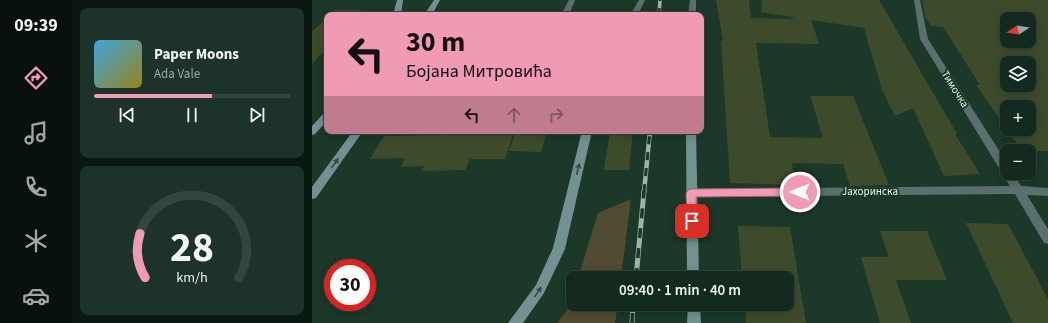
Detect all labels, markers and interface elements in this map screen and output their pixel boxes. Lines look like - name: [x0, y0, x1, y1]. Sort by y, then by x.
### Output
- north arrow: [1000, 12, 1036, 48]
- map controls: [1000, 12, 1036, 180]
- text: 09:39: [14, 13, 58, 38]
- text: 30 m: [406, 22, 465, 62]
- icon: left: [340, 28, 392, 80]
- text: Paper Moons: [154, 44, 239, 65]
- button: layers: [1000, 56, 1036, 92]
- text: Бојана Митровића: [406, 59, 552, 84]
- icon: directions: [22, 64, 50, 92]
- text: Ada Vale: [154, 65, 200, 83]
- street label: Тимочка: [938, 68, 972, 110]
- button: +: [1000, 100, 1036, 136]
- icon: previous: [116, 104, 138, 126]
- icon: pause: [181, 104, 203, 126]
- icon: next: [246, 104, 268, 126]
- icon: left: [461, 104, 483, 126]
- icon: ahead: [503, 104, 525, 126]
- icon: right: [545, 104, 567, 126]
- icon: music: [22, 119, 50, 147]
- button: −: [1000, 144, 1036, 180]
- one-way arrow: [331, 158, 339, 168]
- one-way arrow: [575, 163, 581, 175]
- position arrow: [779, 171, 821, 213]
- icon: phone: [22, 173, 50, 201]
- street label: Јахоринска: [842, 184, 898, 199]
- pin: [675, 204, 709, 238]
- icon: arrive: [681, 210, 703, 232]
- text: 28: [170, 218, 214, 278]
- icon: climate: [22, 227, 50, 255]
- speed limit sign: 30: [324, 259, 376, 311]
- text: km/h: [176, 267, 208, 288]
- text: 09:40 · 1 min · 40 m: [619, 280, 741, 301]
- icon: car: [22, 282, 50, 310]
- one-way arrow: [534, 286, 542, 297]

